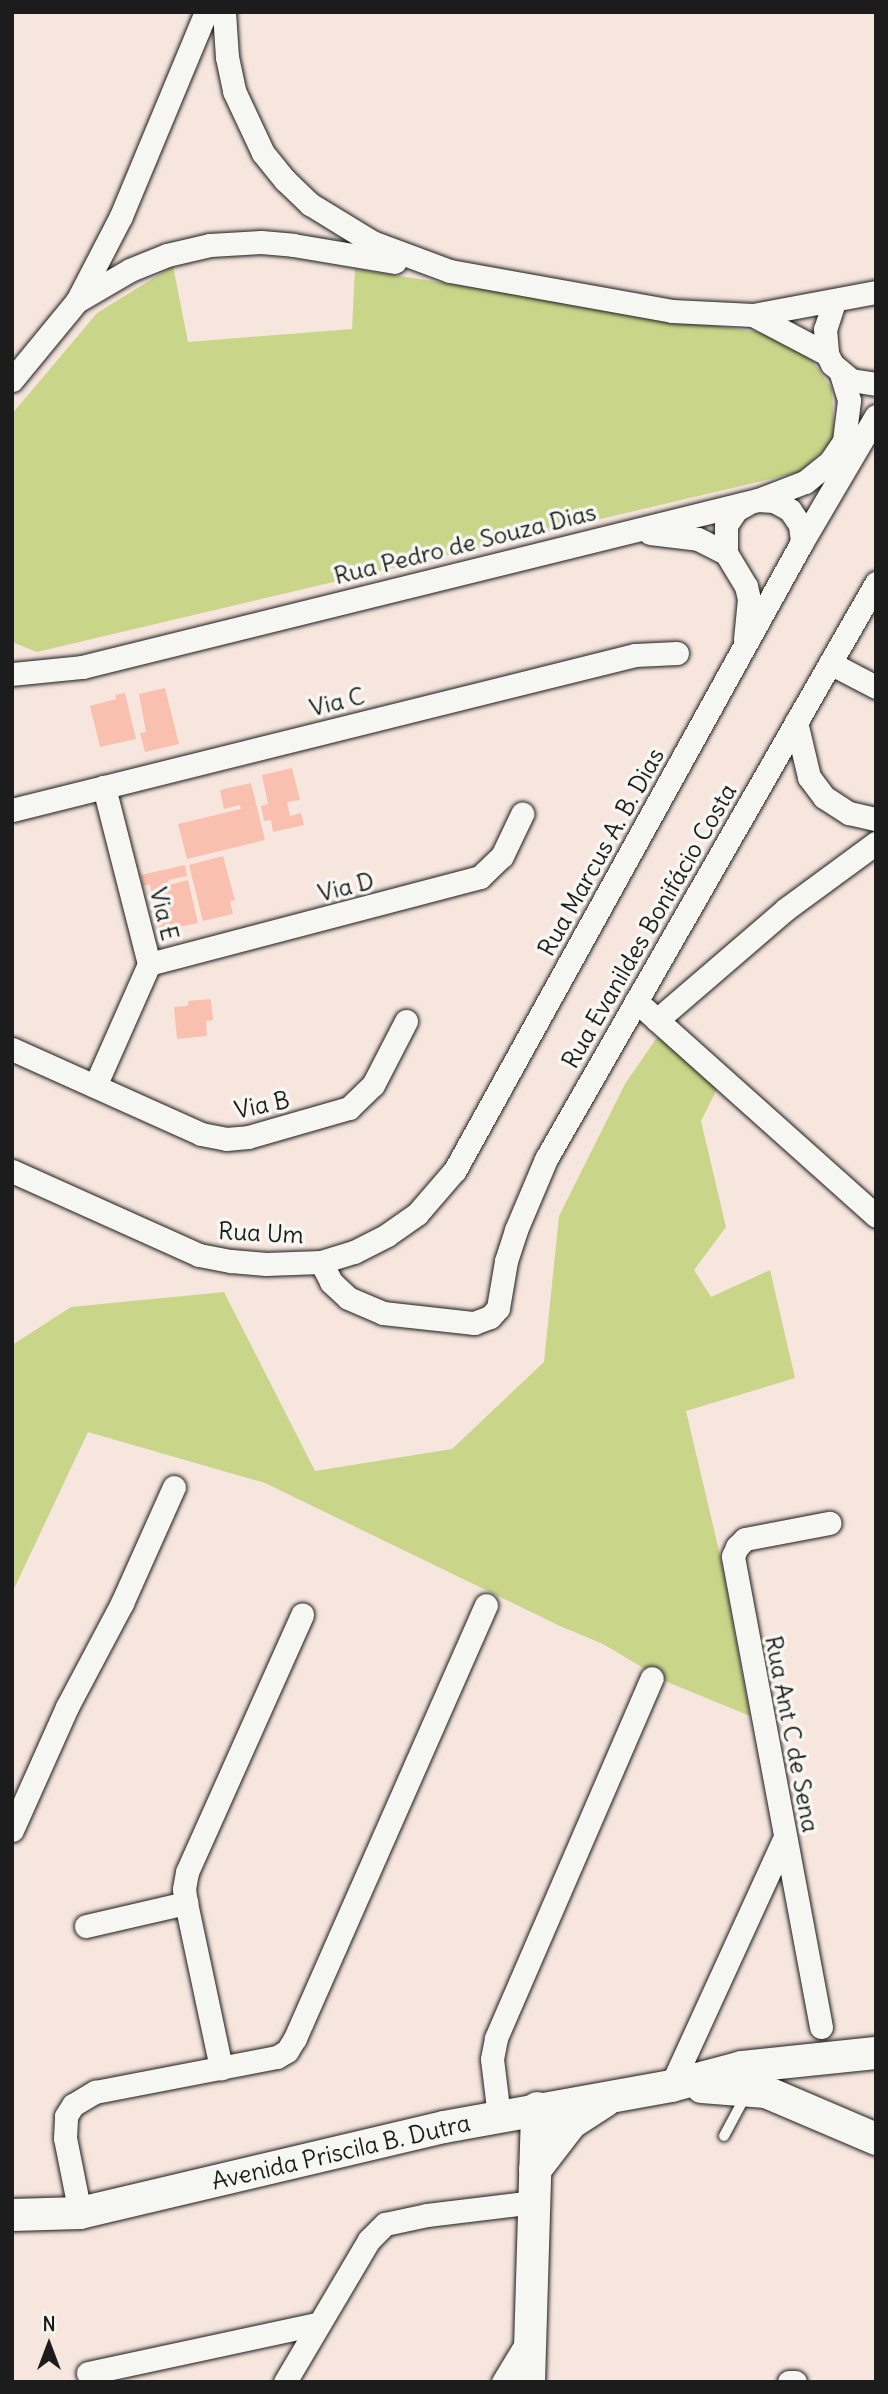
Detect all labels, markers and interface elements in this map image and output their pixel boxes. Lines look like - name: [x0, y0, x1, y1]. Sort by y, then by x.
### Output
- street label: Rua Pedro de Souza Dias: [331, 497, 599, 591]
- street label: Via C: [307, 681, 367, 723]
- street label: Rua Marcus A. B. Dias: [532, 743, 670, 961]
- street label: Rua Evanildes Bonifácio Costa: [556, 779, 742, 1073]
- street label: Via D: [315, 866, 377, 908]
- street label: Via E: [144, 884, 184, 944]
- street label: Via B: [232, 1085, 292, 1125]
- street label: Rua Um: [217, 1216, 305, 1250]
- street label: Rua Ant C de Sena: [759, 1633, 825, 1835]
- street label: Avenida Priscila B. Dutra: [209, 2108, 473, 2196]
- north arrow: [14, 2310, 84, 2380]
- text: N: [42, 2312, 56, 2336]

